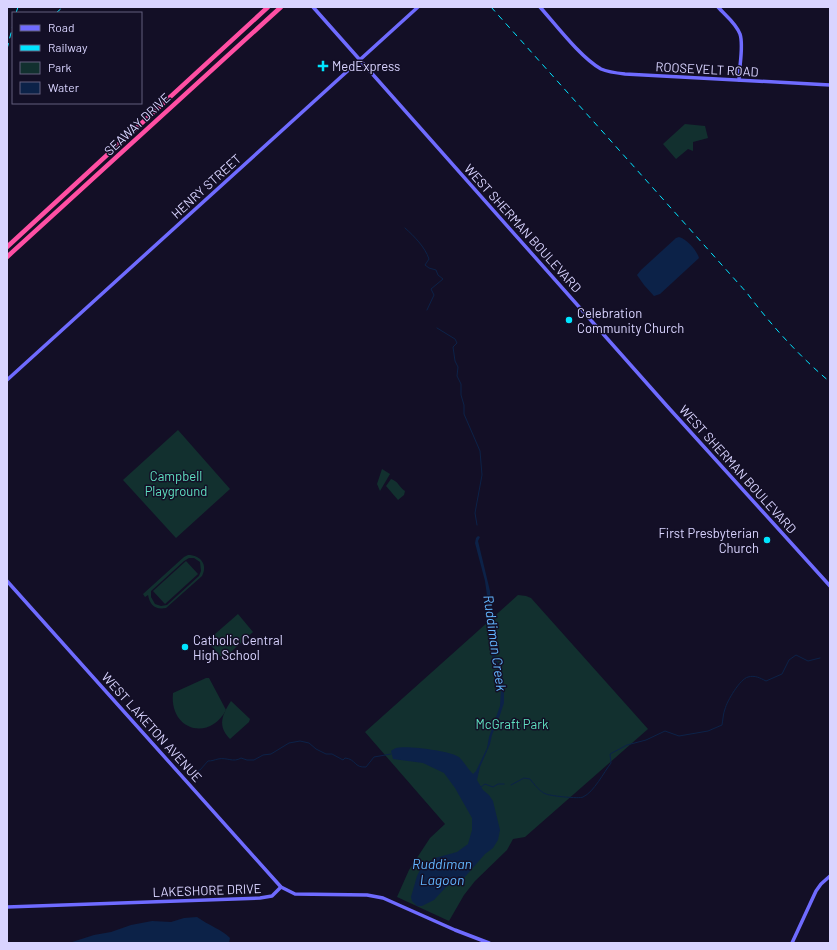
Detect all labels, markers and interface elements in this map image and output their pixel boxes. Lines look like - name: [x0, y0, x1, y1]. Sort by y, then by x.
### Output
- legend: [12, 12, 142, 104]
- text: Road: [48, 20, 75, 34]
- text: Railway: [48, 40, 88, 54]
- place label: MedExpress: [332, 58, 400, 74]
- street label: ROOSEVELT ROAD: [655, 58, 759, 80]
- text: Park: [48, 60, 72, 74]
- marker: MedExpress: [317, 60, 329, 72]
- text: Water: [48, 80, 80, 94]
- street label: SEAWAY DRIVE: [101, 89, 173, 159]
- street label: HENRY STREET: [168, 150, 244, 222]
- street label: WEST SHERMAN BOULEVARD: [461, 160, 585, 296]
- place label: Celebration Community Church: [577, 305, 684, 336]
- marker: Celebration Community Church: [564, 315, 574, 325]
- street label: WEST SHERMAN BOULEVARD: [676, 401, 800, 537]
- park label: Campbell Playground: [145, 468, 207, 499]
- place label: First Presbyterian Church: [658, 525, 759, 556]
- marker: First Presbyterian Church: [762, 535, 772, 545]
- water label: Ruddiman Creek: [480, 594, 511, 692]
- place label: Catholic Central High School: [193, 632, 283, 663]
- marker: Catholic Central High School: [180, 642, 190, 652]
- street label: WEST LAKETON AVENUE: [99, 669, 206, 785]
- park label: McGraft Park: [476, 716, 549, 732]
- water label: Ruddiman Lagoon: [412, 855, 472, 888]
- street label: LAKESHORE DRIVE: [152, 880, 262, 900]

